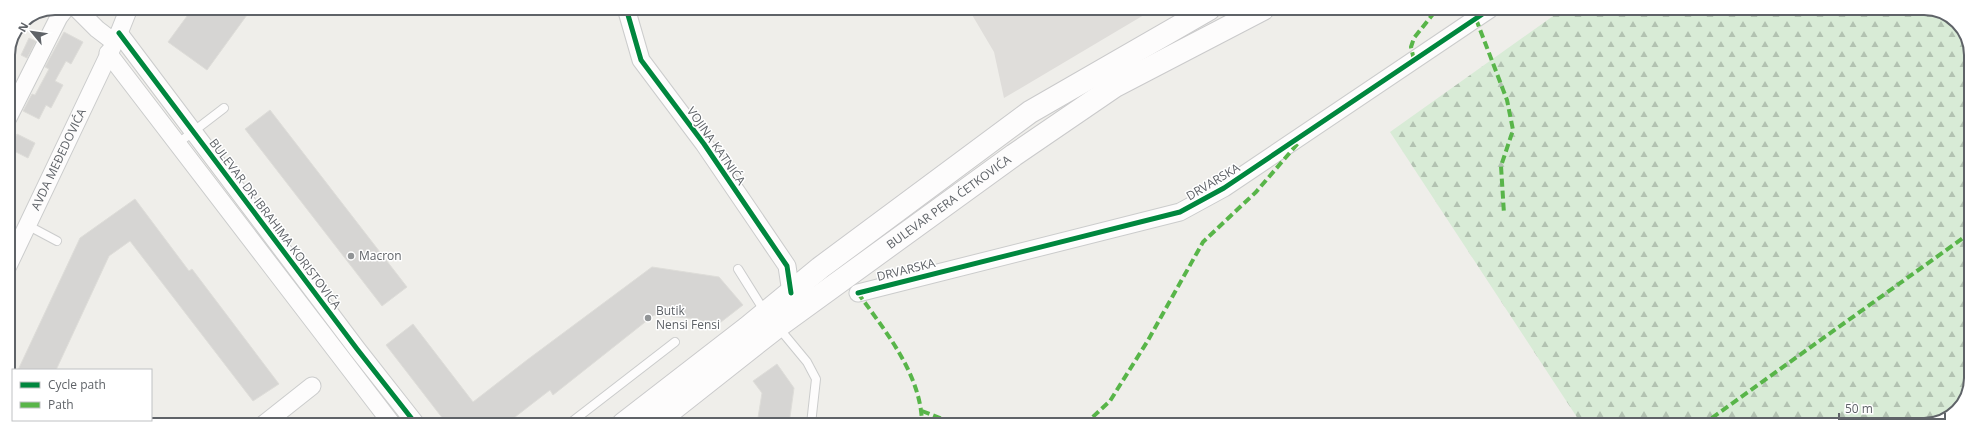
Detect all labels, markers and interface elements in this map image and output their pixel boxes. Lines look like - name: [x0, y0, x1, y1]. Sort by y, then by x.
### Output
- north arrow: [12, 12, 52, 52]
- text: N: [14, 19, 32, 34]
- street label: VOJINA KATNIĆA: [683, 103, 750, 189]
- street label: AVDA MEĐEDOVIĆA: [27, 105, 90, 213]
- street label: BULEVAR DR IBRAHIMA KORISTOVIĆA: [206, 135, 345, 313]
- street label: BULEVAR PERA ĆETKOVIĆA: [883, 151, 1015, 253]
- street label: DRVARSKA: [1183, 159, 1243, 204]
- place label: Macron: [359, 247, 402, 264]
- marker: Macron: [346, 251, 356, 261]
- street label: DRVARSKA: [875, 254, 937, 285]
- place label: Butik Nensi Fensi: [656, 302, 720, 333]
- marker: Butik Nensi Fensi: [643, 313, 653, 323]
- legend: [12, 369, 152, 421]
- text: Cycle path: [48, 376, 106, 393]
- scale bar: [1839, 395, 1945, 421]
- text: Path: [48, 396, 74, 413]
- text: 50 m: [1845, 400, 1873, 417]

